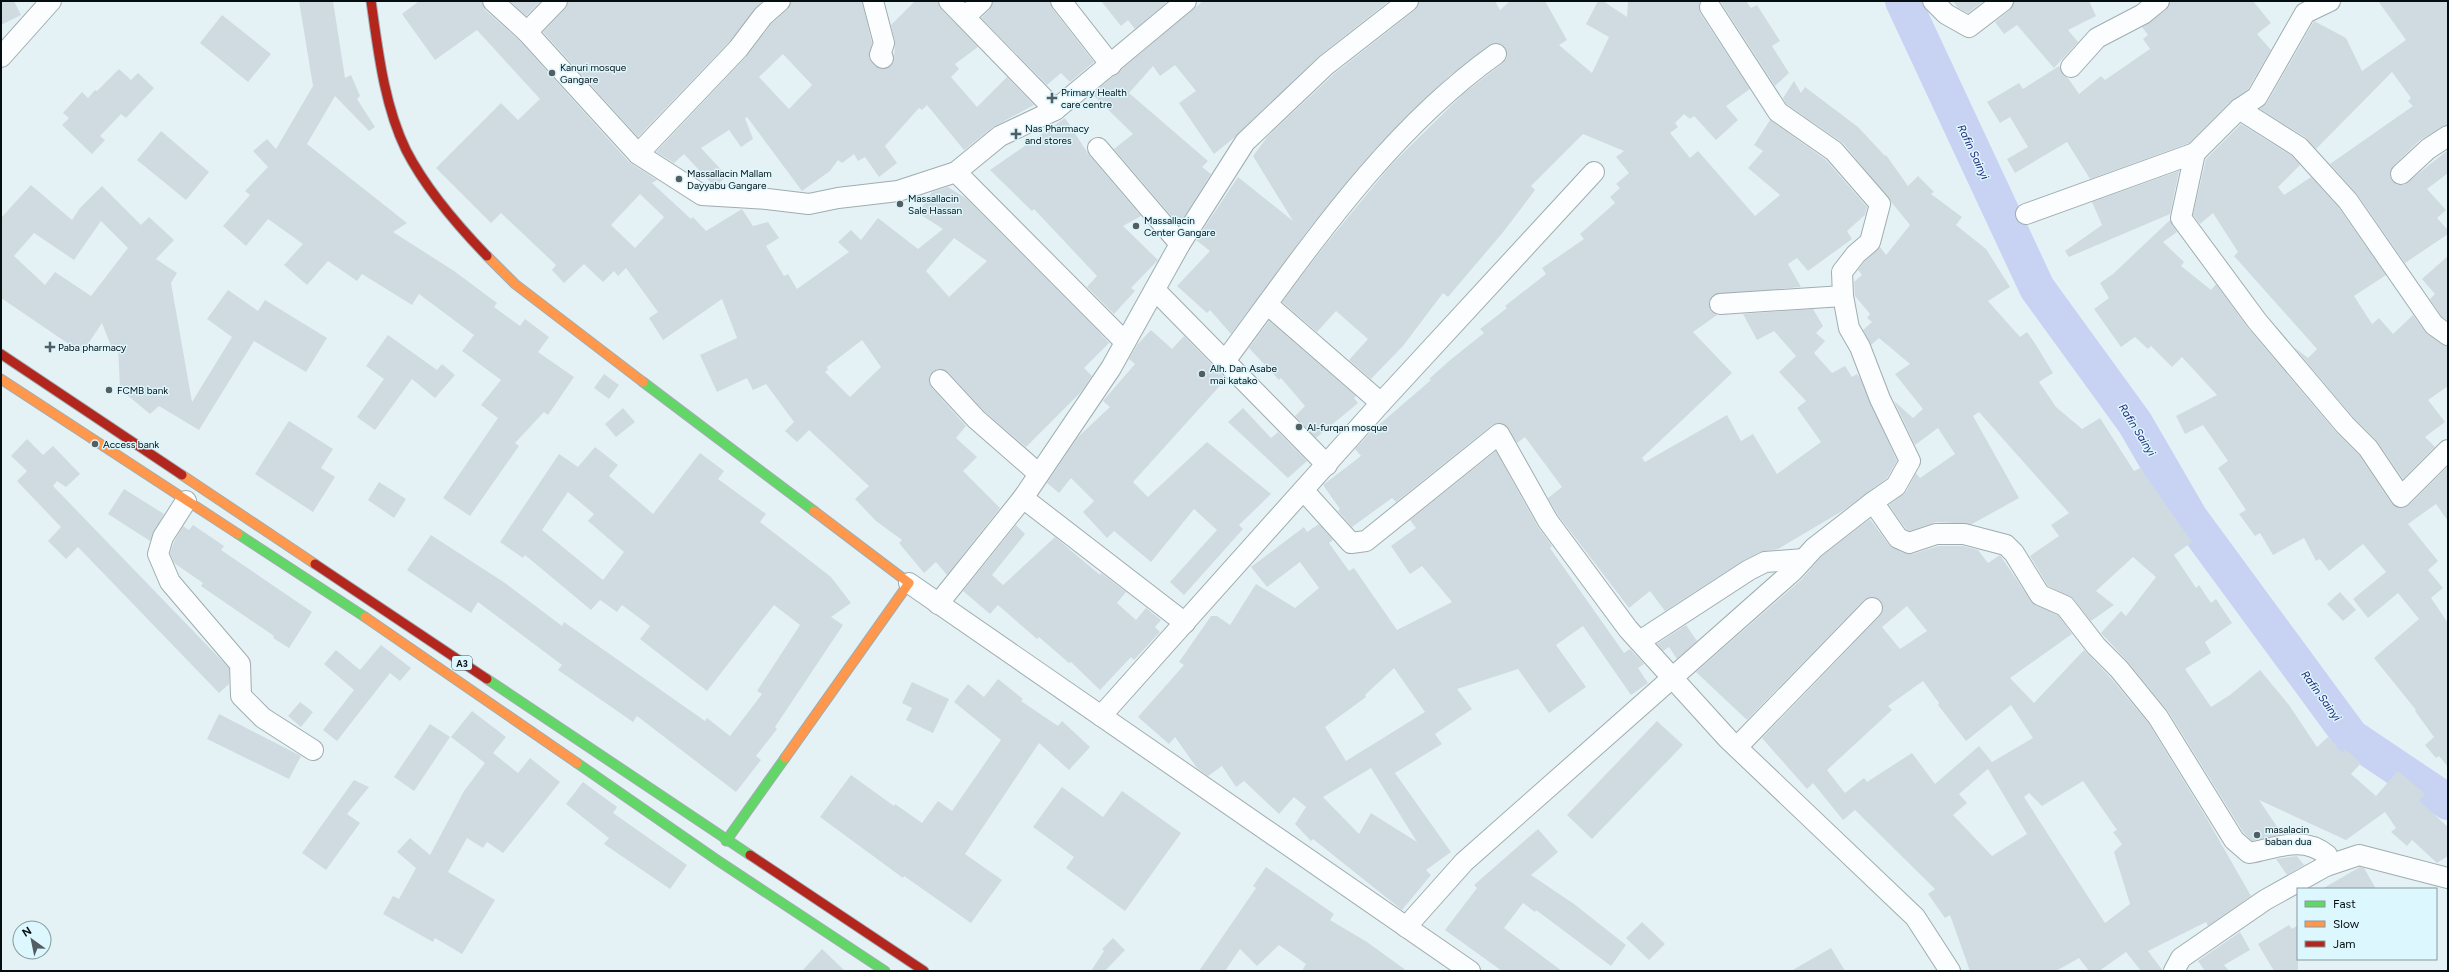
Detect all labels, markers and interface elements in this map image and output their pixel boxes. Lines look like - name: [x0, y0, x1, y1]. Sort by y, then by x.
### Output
- place label: Kanuri mosque Gangare: [560, 61, 627, 86]
- marker: Kanuri mosque Gangare: [547, 68, 557, 78]
- place label: Primary Health care centre: [1061, 86, 1127, 111]
- marker: Primary Health care centre: [1046, 92, 1058, 104]
- place label: Nas Pharmacy and stores: [1025, 122, 1090, 147]
- water label: Rafin Sainyi: [1955, 123, 1992, 182]
- marker: Nas Pharmacy and stores: [1010, 128, 1022, 140]
- place label: Massallacin Mallam Dayyabu Gangare: [687, 167, 772, 192]
- marker: Massallacin Mallam Dayyabu Gangare: [674, 174, 684, 184]
- place label: Massallacin Sale Hassan: [908, 192, 962, 217]
- marker: Massallacin Sale Hassan: [895, 199, 905, 209]
- place label: Massallacin Center Gangare: [1144, 214, 1216, 239]
- marker: Massallacin Center Gangare: [1131, 221, 1141, 231]
- place label: Paba pharmacy: [58, 341, 127, 354]
- marker: Paba pharmacy: [45, 342, 55, 352]
- place label: Alh. Dan Asabe mai katako: [1210, 362, 1278, 387]
- marker: Alh. Dan Asabe mai katako: [1197, 369, 1207, 379]
- place label: FCMB bank: [117, 384, 168, 397]
- marker: FCMB bank: [104, 385, 114, 395]
- water label: Rafin Sainyi: [2116, 402, 2158, 459]
- place label: Al-furqan mosque: [1307, 421, 1388, 434]
- marker: Al-furqan mosque: [1294, 422, 1304, 432]
- place label: Access bank: [103, 438, 159, 451]
- marker: Access bank: [90, 439, 100, 449]
- road number: A3: [452, 656, 472, 670]
- water label: Rafin Sainyi: [2298, 668, 2344, 724]
- place label: masalacin baban dua: [2265, 823, 2312, 848]
- marker: masalacin baban dua: [2252, 830, 2262, 840]
- legend: [2297, 888, 2437, 960]
- text: Fast: [2333, 897, 2356, 911]
- text: Slow: [2333, 917, 2360, 931]
- north arrow: [12, 920, 52, 960]
- text: N: [20, 924, 34, 940]
- text: Jam: [2333, 937, 2356, 951]

